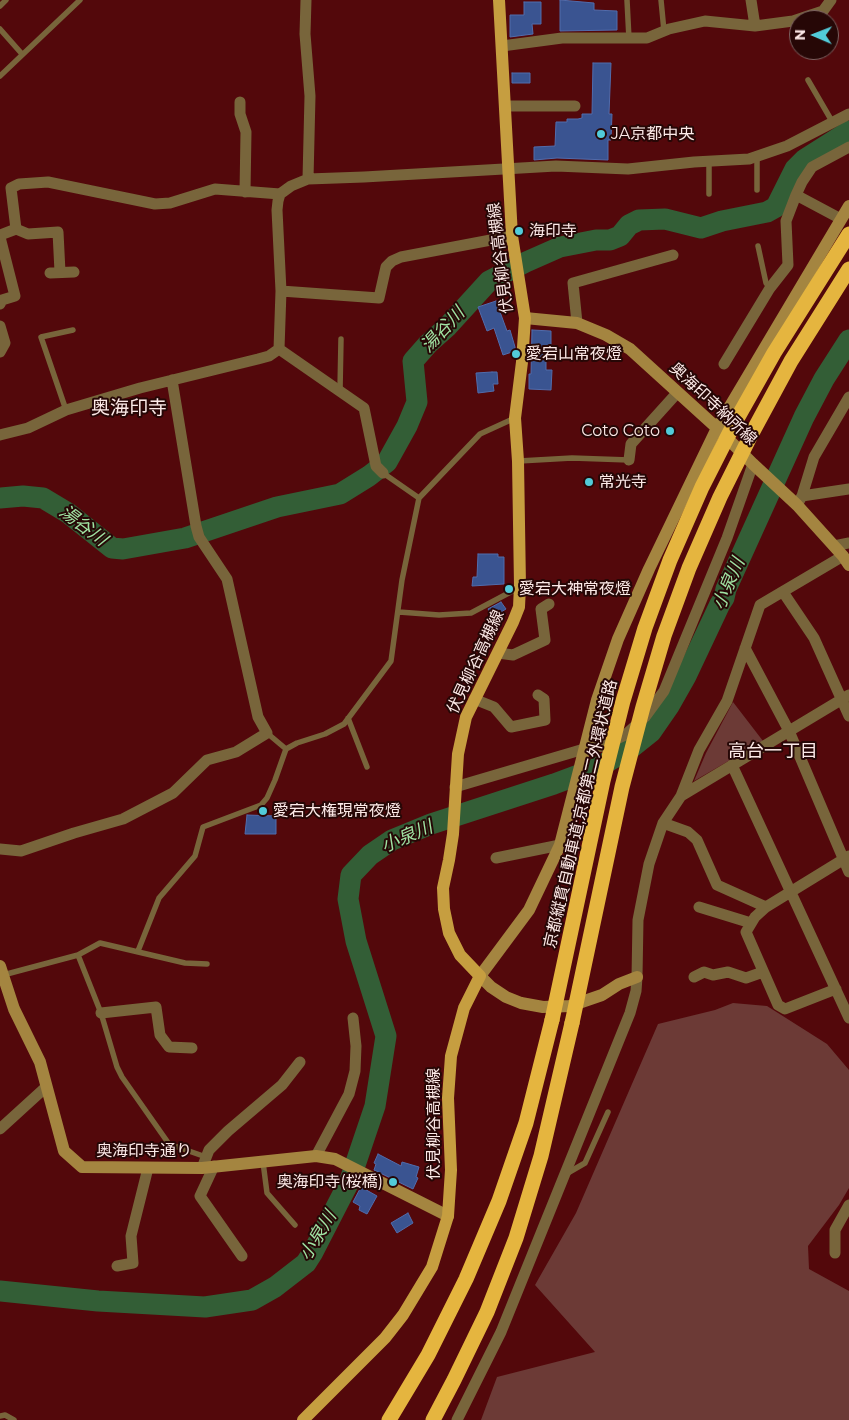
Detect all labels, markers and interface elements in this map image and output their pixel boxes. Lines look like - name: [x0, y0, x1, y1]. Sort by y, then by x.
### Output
- north arrow: [789, 10, 839, 60]
- text: N: [791, 29, 809, 41]
- place label: JA京都中央: [611, 124, 694, 144]
- marker: JA京都中央: [595, 128, 607, 140]
- street label: 伏見柳谷高槻線: [485, 201, 517, 315]
- place label: 海印寺: [529, 221, 577, 241]
- marker: 海印寺: [513, 225, 525, 237]
- water label: 湯谷川: [417, 303, 469, 357]
- place label: 愛宕山常夜燈: [526, 344, 622, 364]
- marker: 愛宕山常夜燈: [510, 348, 522, 360]
- street label: 奥海印寺納所線: [665, 359, 761, 449]
- district label: 奥海印寺: [91, 397, 167, 419]
- place label: Coto Coto: [581, 421, 660, 441]
- marker: Coto Coto: [664, 425, 676, 437]
- place label: 常光寺: [599, 472, 647, 492]
- marker: 常光寺: [583, 476, 595, 488]
- water label: 湯谷川: [55, 501, 111, 551]
- water label: 小泉川: [709, 555, 749, 613]
- place label: 愛宕大神常夜燈: [519, 579, 631, 599]
- marker: 愛宕大神常夜燈: [503, 583, 515, 595]
- street label: 伏見柳谷高槻線: [444, 607, 508, 717]
- street label: 京都縦貫自動車道;京都第二外環状道路: [541, 678, 621, 950]
- district label: 高台一丁目: [728, 741, 818, 763]
- place label: 愛宕大権現常夜燈: [273, 801, 401, 821]
- marker: 愛宕大権現常夜燈: [257, 805, 269, 817]
- water label: 小泉川: [378, 817, 436, 857]
- street label: 伏見柳谷高槻線: [424, 1068, 444, 1180]
- street label: 奥海印寺通り: [96, 1141, 192, 1161]
- place label: 奥海印寺(桜橋): [276, 1172, 383, 1192]
- marker: 奥海印寺(桜橋): [387, 1176, 399, 1188]
- water label: 小泉川: [295, 1207, 341, 1265]

